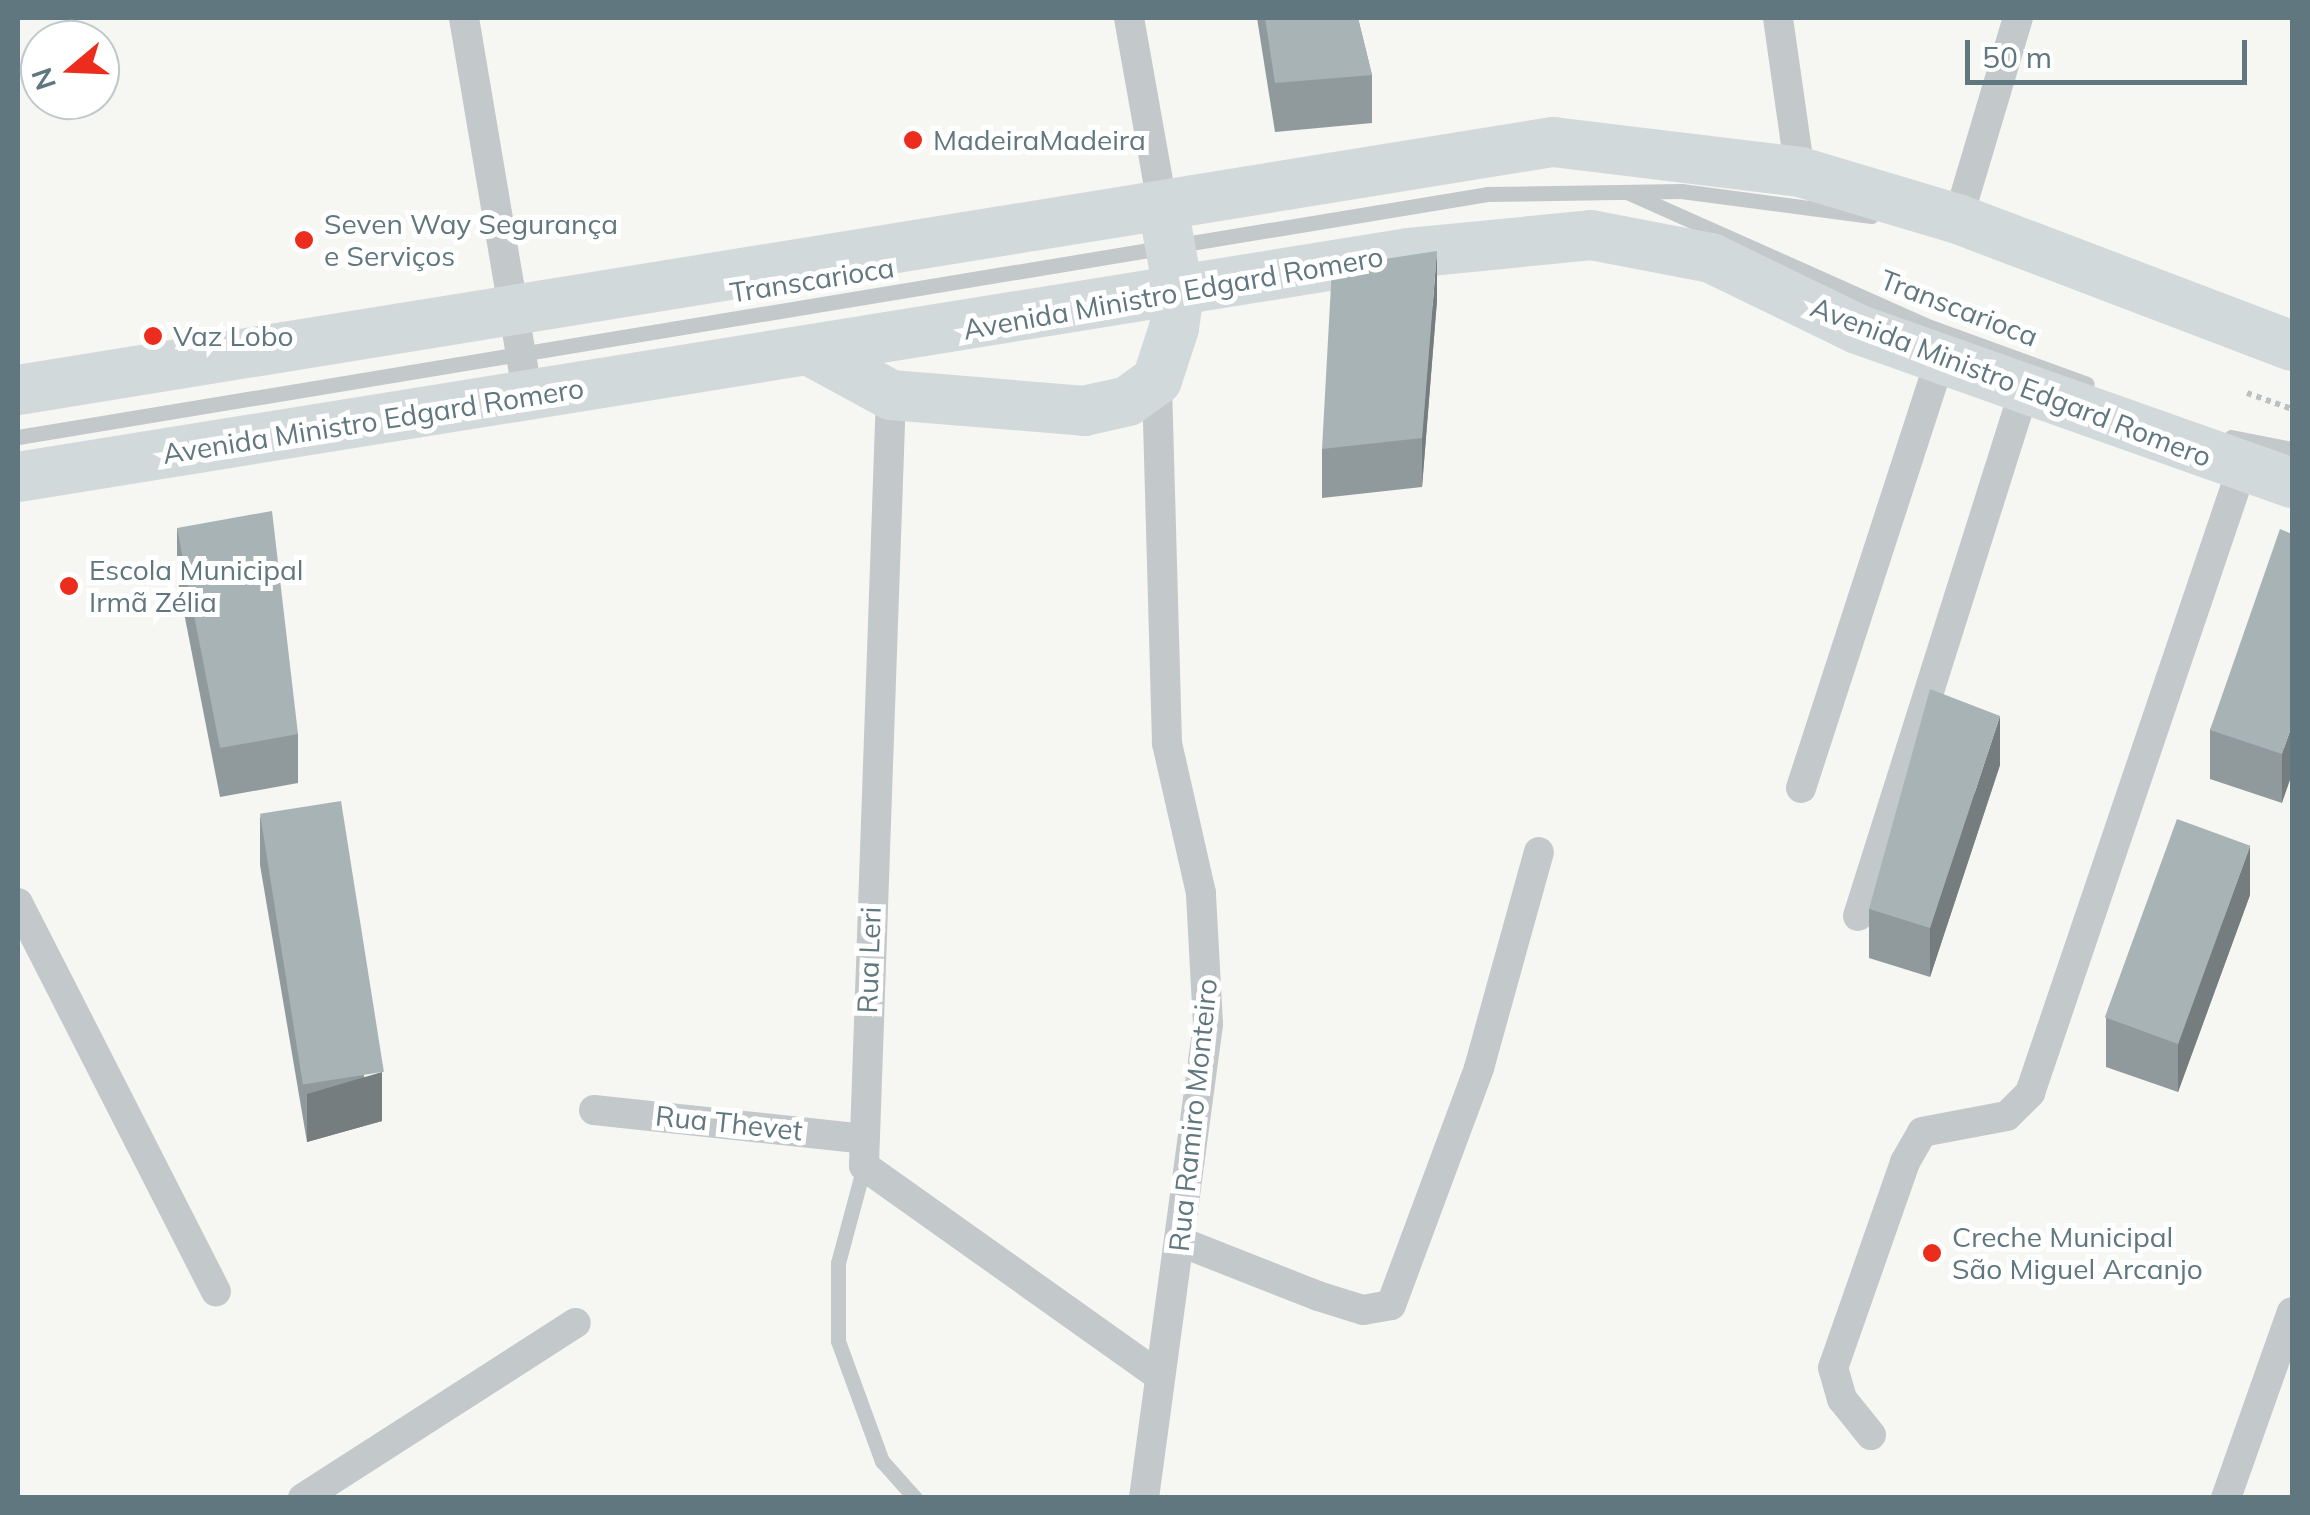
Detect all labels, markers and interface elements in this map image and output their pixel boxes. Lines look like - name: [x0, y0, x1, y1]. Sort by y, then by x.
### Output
- north arrow: [20, 20, 120, 120]
- scale bar: [1970, 20, 2252, 82]
- text: 50 m: [1982, 38, 2052, 76]
- text: N: [23, 64, 63, 95]
- place label: MadeiraMadeira: [933, 123, 1146, 157]
- marker: MadeiraMadeira: [902, 129, 924, 151]
- place label: Seven Way Segurança e Serviços: [324, 207, 618, 273]
- marker: Seven Way Segurança e Serviços: [293, 229, 315, 251]
- street label: Avenida Ministro Edgard Romero: [960, 239, 1386, 347]
- street label: Transcarioca: [727, 250, 897, 310]
- street label: Transcarioca: [1876, 263, 2042, 353]
- street label: Avenida Ministro Edgard Romero: [1806, 290, 2216, 474]
- place label: Vaz Lobo: [173, 319, 293, 353]
- marker: Vaz Lobo: [142, 325, 164, 347]
- street label: Avenida Ministro Edgard Romero: [160, 371, 586, 471]
- place label: Escola Municipal Irmã Zélia: [89, 553, 304, 619]
- marker: Escola Municipal Irmã Zélia: [58, 575, 80, 597]
- street label: Rua Leri: [850, 906, 888, 1014]
- street label: Rua Ramiro Monteiro: [1162, 977, 1224, 1253]
- street label: Rua Thevet: [654, 1099, 804, 1147]
- place label: Creche Municipal São Miguel Arcanjo: [1952, 1220, 2203, 1286]
- marker: Creche Municipal São Miguel Arcanjo: [1921, 1242, 1943, 1264]

